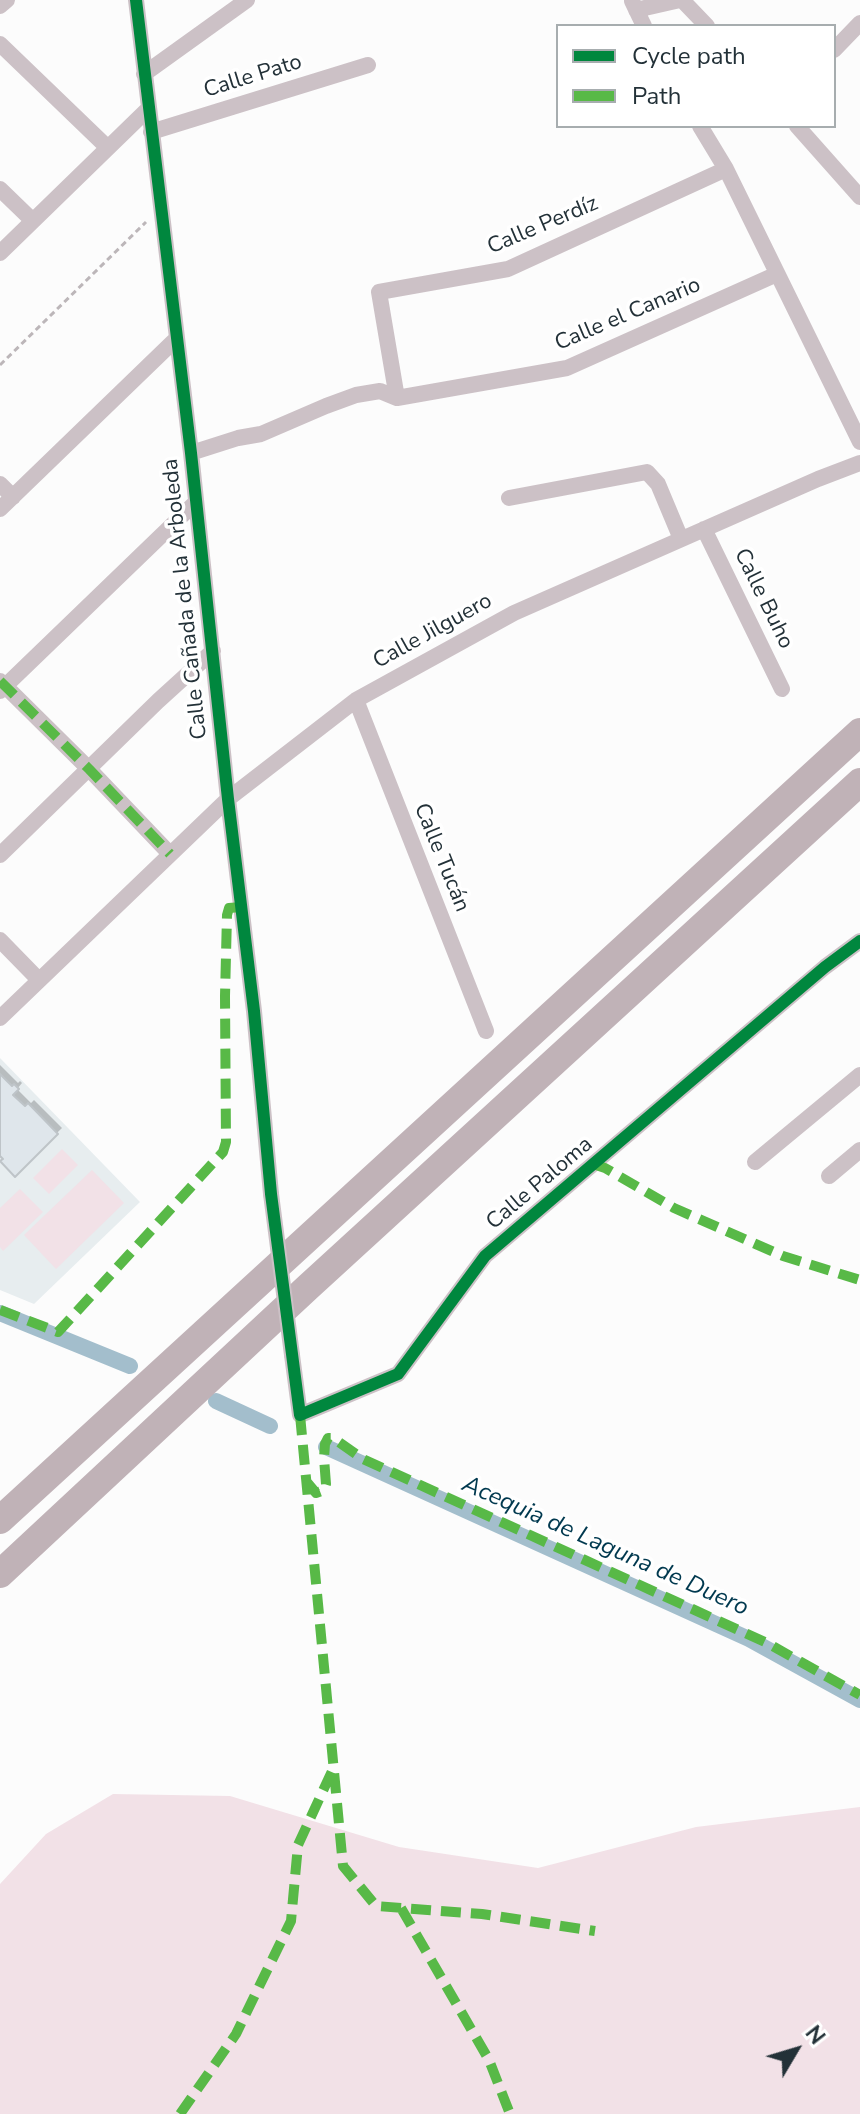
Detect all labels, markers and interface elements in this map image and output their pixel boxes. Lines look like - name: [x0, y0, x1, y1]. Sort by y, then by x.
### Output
- legend: [556, 24, 836, 128]
- text: Cycle path: [632, 40, 746, 72]
- street label: Calle Pato: [201, 50, 305, 104]
- text: Path: [632, 80, 681, 112]
- street label: Calle Perdíz: [484, 191, 602, 261]
- street label: Calle el Canario: [551, 272, 705, 358]
- street label: Calle Cañada de la Arboleda: [158, 457, 214, 741]
- street label: Calle Buho: [727, 545, 799, 653]
- street label: Calle Jilguero: [369, 588, 497, 676]
- street label: Calle Tucán: [407, 800, 475, 916]
- street label: Calle Paloma: [482, 1132, 598, 1236]
- water label: Acequia de Laguna de Duero: [457, 1471, 753, 1623]
- north arrow: [756, 2010, 836, 2090]
- text: N: [798, 2020, 832, 2051]

